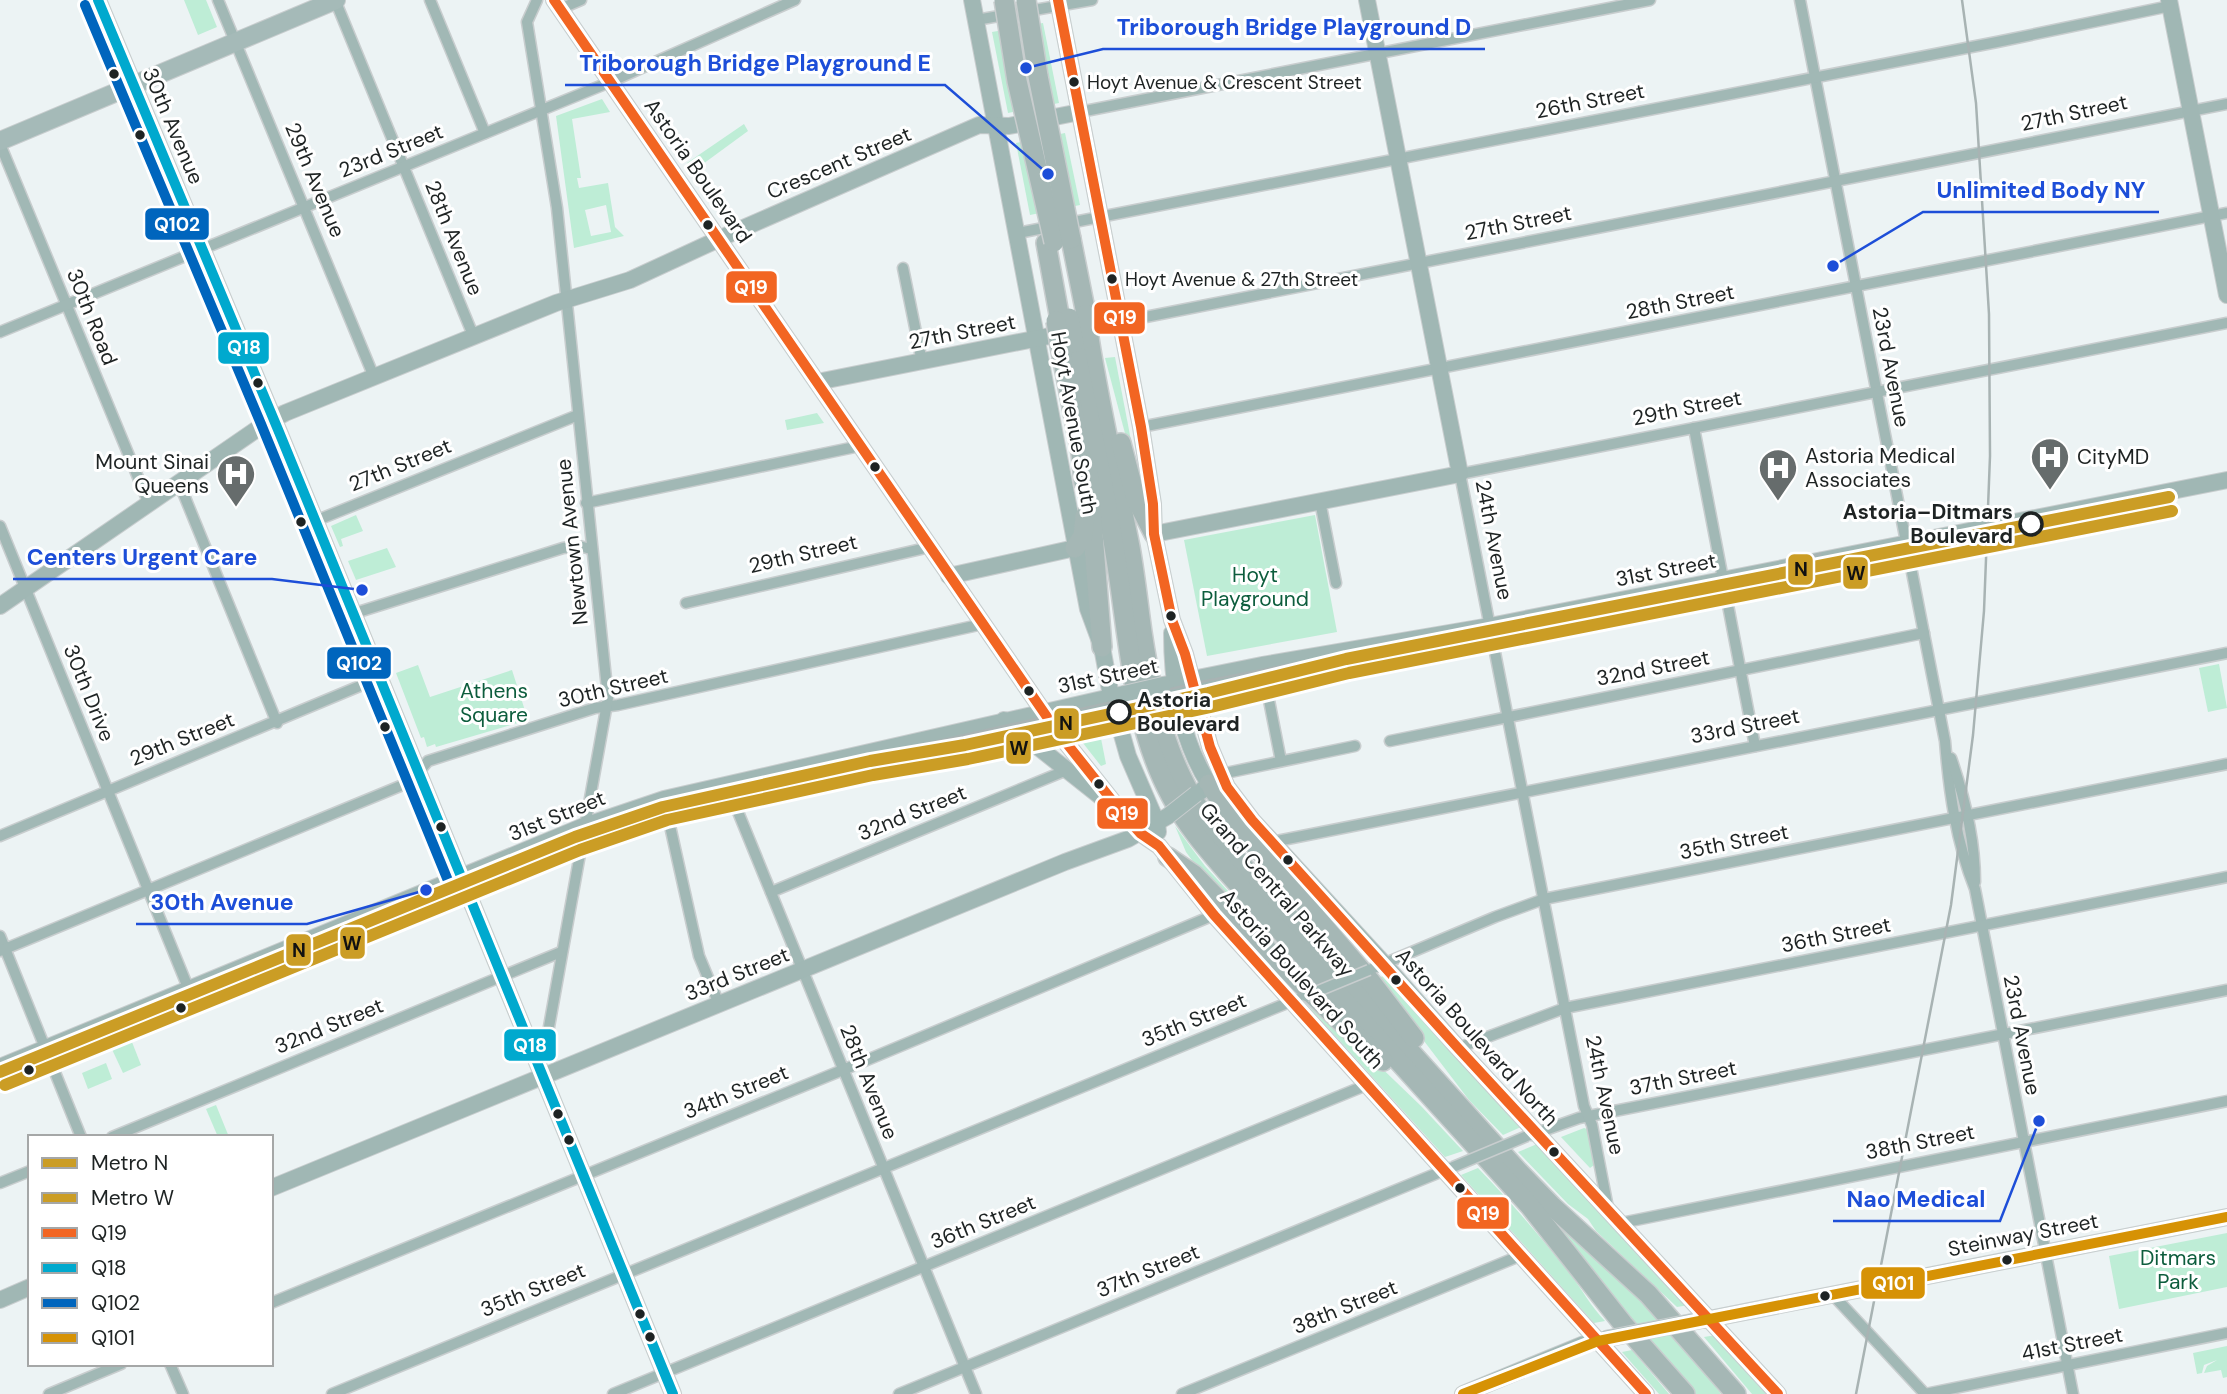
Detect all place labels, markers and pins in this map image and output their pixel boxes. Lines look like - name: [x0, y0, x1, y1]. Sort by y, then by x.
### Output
- callout: Triborough Bridge Playground D: [1103, 5, 1485, 49]
- callout: Triborough Bridge Playground E: [565, 41, 945, 85]
- unlabelled marker: [107, 67, 121, 81]
- place label: Hoyt Avenue & Crescent Street: [1087, 70, 1362, 95]
- marker: Hoyt Avenue & Crescent Street: [1067, 75, 1081, 89]
- unlabelled marker: [133, 128, 147, 142]
- callout: Unlimited Body NY: [1923, 168, 2159, 212]
- unlabelled marker: [701, 218, 715, 232]
- place label: Hoyt Avenue & 27th Street: [1125, 267, 1358, 292]
- marker: Hoyt Avenue & 27th Street: [1105, 272, 1119, 286]
- unlabelled marker: [251, 376, 265, 390]
- hospital icon: CityMD: [2029, 436, 2071, 491]
- place label: Astoria Medical Associates: [1805, 442, 1955, 494]
- place label: CityMD: [2077, 443, 2149, 471]
- hospital icon: Astoria Medical Associates: [1757, 447, 1799, 502]
- place label: Mount Sinai Queens: [95, 448, 209, 500]
- hospital icon: Mount Sinai Queens: [215, 453, 257, 508]
- unlabelled marker: [868, 460, 882, 474]
- place label: Astoria–Ditmars Boulevard: [1843, 498, 2013, 550]
- marker: Astoria–Ditmars Boulevard: [2019, 512, 2043, 536]
- unlabelled marker: [294, 515, 308, 529]
- callout: Centers Urgent Care: [13, 535, 272, 579]
- unlabelled marker: [1164, 609, 1178, 623]
- unlabelled marker: [1022, 684, 1036, 698]
- place label: Astoria Boulevard: [1137, 686, 1240, 738]
- marker: Astoria Boulevard: [1107, 700, 1131, 724]
- unlabelled marker: [378, 720, 392, 734]
- unlabelled marker: [1092, 777, 1106, 791]
- unlabelled marker: [434, 820, 448, 834]
- unlabelled marker: [1281, 853, 1295, 867]
- callout: 30th Avenue: [136, 880, 307, 924]
- unlabelled marker: [1389, 973, 1403, 987]
- unlabelled marker: [174, 1001, 188, 1015]
- unlabelled marker: [22, 1063, 36, 1077]
- unlabelled marker: [551, 1107, 565, 1121]
- unlabelled marker: [562, 1133, 576, 1147]
- unlabelled marker: [1547, 1145, 1561, 1159]
- callout: Nao Medical: [1833, 1177, 2000, 1221]
- unlabelled marker: [1453, 1181, 1467, 1195]
- unlabelled marker: [2000, 1253, 2014, 1267]
- unlabelled marker: [1818, 1289, 1832, 1303]
- unlabelled marker: [633, 1307, 647, 1321]
- unlabelled marker: [643, 1330, 657, 1344]

